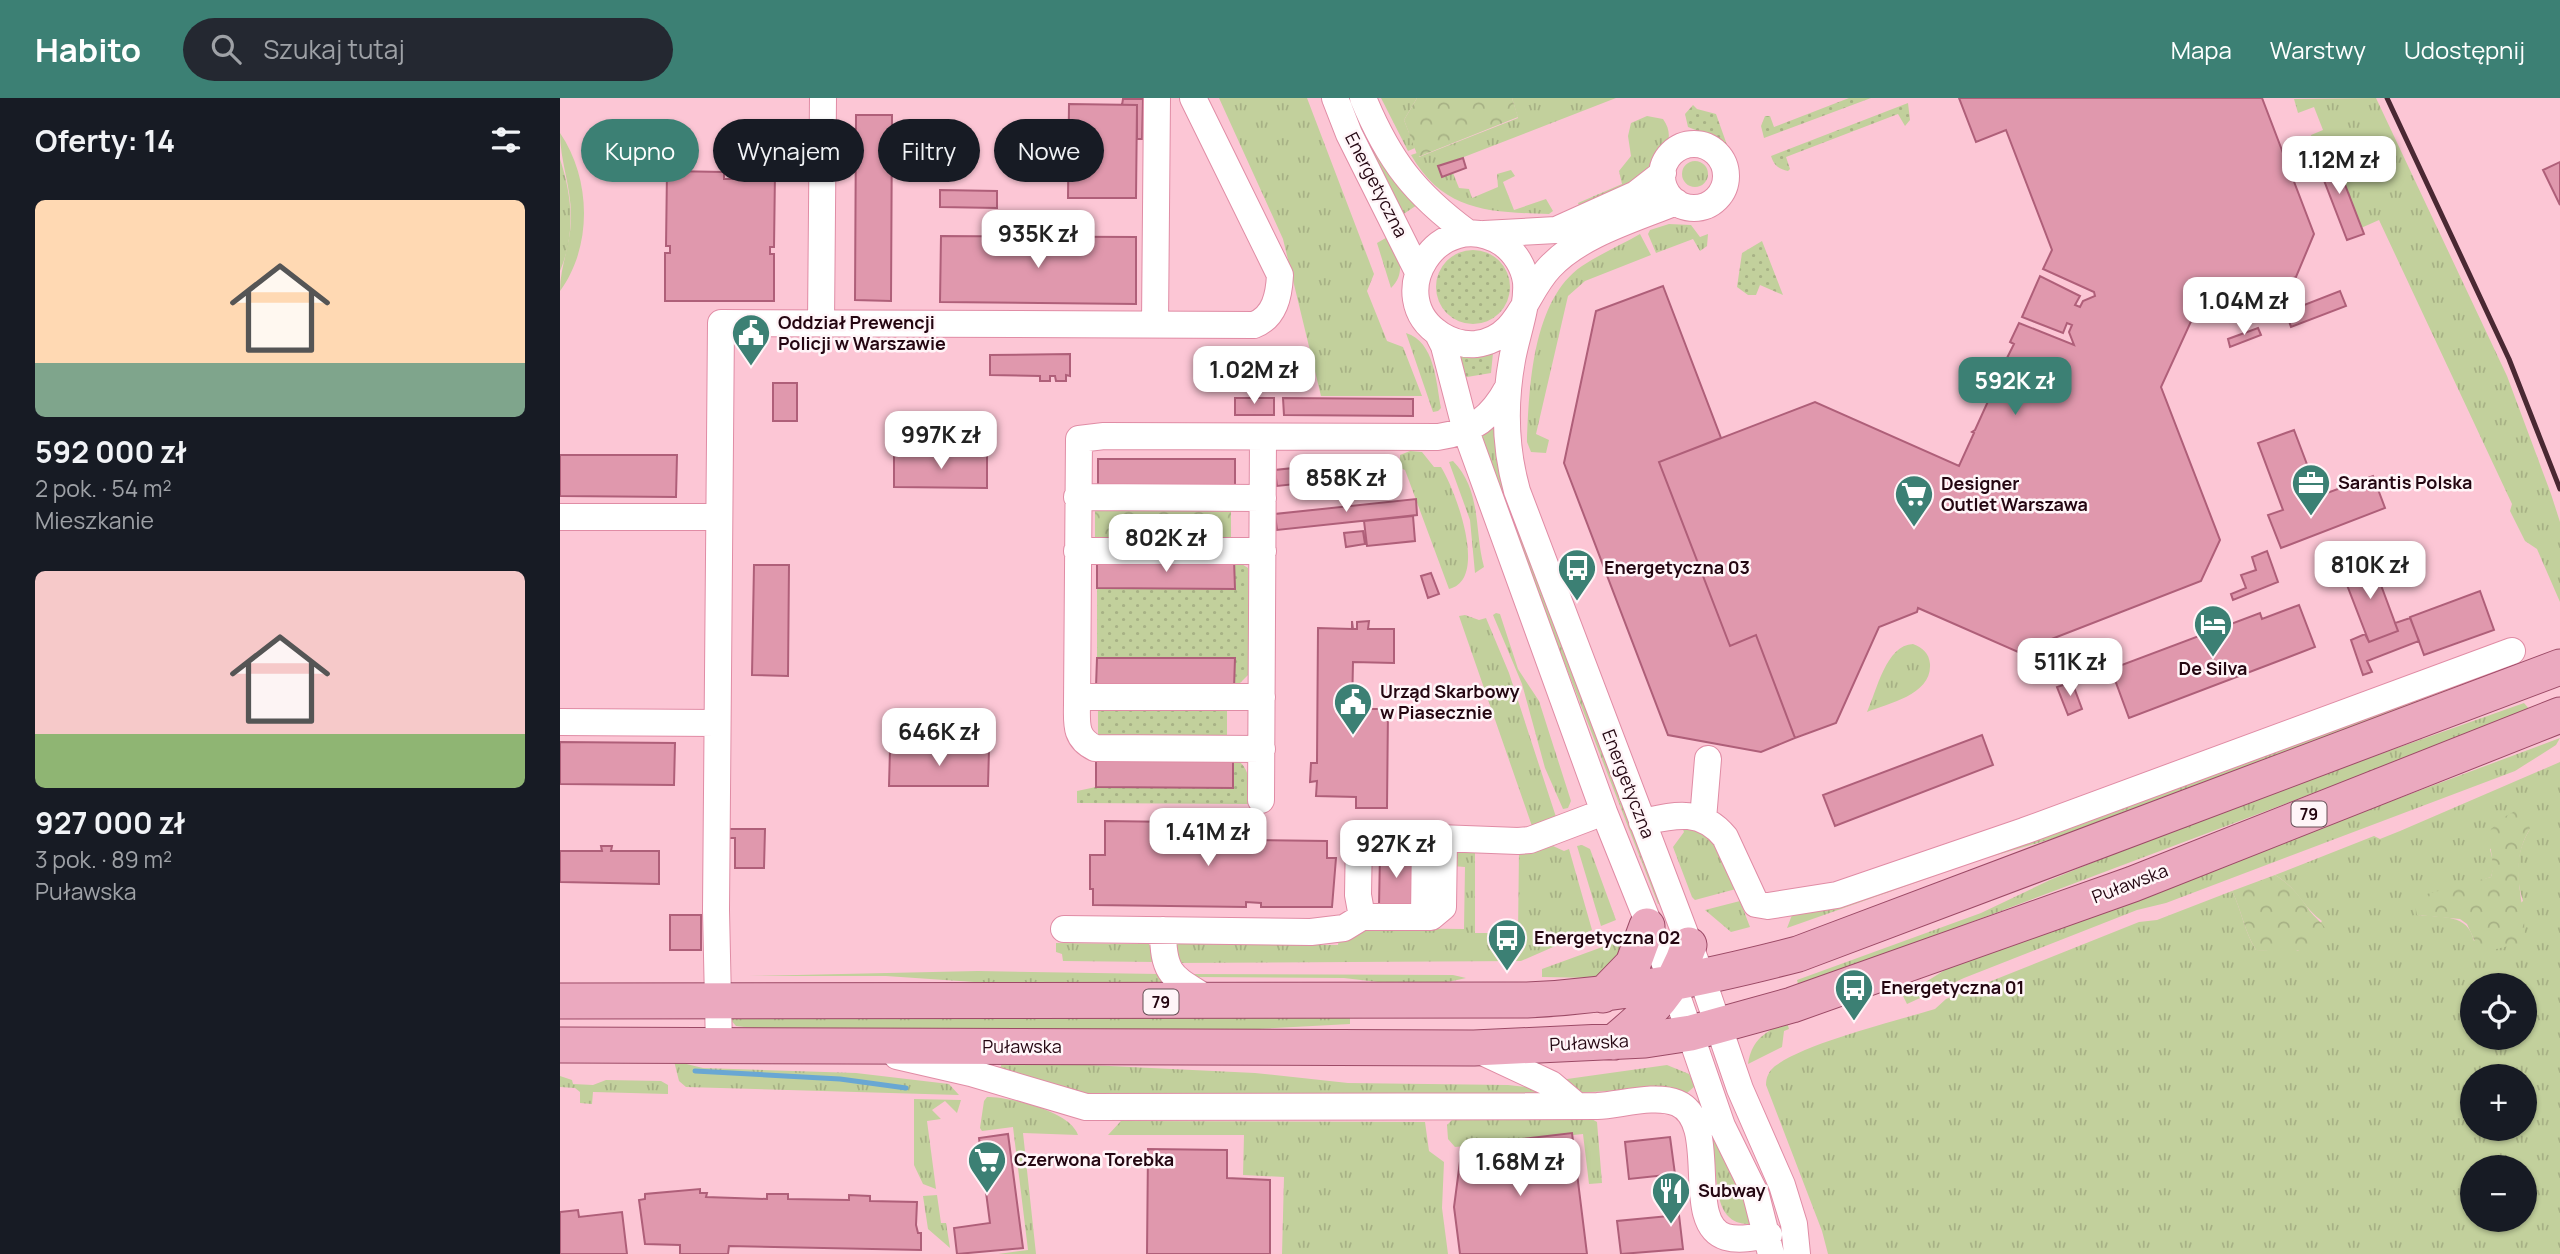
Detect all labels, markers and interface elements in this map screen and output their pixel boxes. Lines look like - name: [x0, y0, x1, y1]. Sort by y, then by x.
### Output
- search box: [183, 18, 673, 81]
- text: Habito: [35, 27, 141, 72]
- icon: search: [207, 30, 245, 68]
- text: Szukaj tutaj: [263, 31, 405, 67]
- text: Mapa: [2171, 33, 2232, 66]
- text: Warstwy: [2270, 33, 2366, 66]
- text: Udostępnij: [2404, 33, 2525, 66]
- chip: Kupno: [581, 119, 699, 182]
- chip: Wynajem: [713, 119, 864, 182]
- chip: Filtry: [878, 119, 980, 182]
- chip: Nowe: [994, 119, 1104, 182]
- text: Oferty: 14: [35, 120, 175, 161]
- icon: filters: [487, 121, 525, 159]
- street label: Energetyczna: [1340, 128, 1414, 241]
- pin: 1.12M zł: [2267, 136, 2411, 196]
- text: 1.12M zł: [2298, 143, 2380, 175]
- pin: 935K zł: [973, 211, 1103, 270]
- text: 935K zł: [998, 217, 1078, 249]
- icon: home: [217, 245, 343, 371]
- pin: 1.04M zł: [2172, 278, 2316, 337]
- text: 1.04M zł: [2199, 284, 2289, 316]
- place label: Oddział Prewencji Policji w Warszawie: [778, 310, 946, 355]
- public building icon: Oddział Prewencji Policji w Warszawie: [730, 312, 772, 367]
- pin: 1.02M zł: [1182, 346, 1326, 406]
- text: 1.02M zł: [1209, 353, 1299, 385]
- pin: 592K zł: [1950, 358, 2080, 417]
- text: 592K zł: [1974, 364, 2056, 396]
- pin: 997K zł: [876, 412, 1006, 471]
- text: 997K zł: [901, 418, 981, 450]
- text: 592 000 zł: [35, 431, 187, 472]
- pin: 858K zł: [1281, 454, 1411, 514]
- text: 858K zł: [1305, 461, 1387, 493]
- office icon: Sarantis Polska: [2290, 462, 2332, 517]
- place label: Sarantis Polska: [2338, 470, 2472, 494]
- place label: Designer Outlet Warszawa: [1941, 471, 2088, 516]
- text: 2 pok. · 54 m²: [35, 472, 172, 504]
- supermarket icon: Designer Outlet Warszawa: [1893, 473, 1935, 528]
- text: Mieszkanie: [35, 504, 154, 536]
- pin: 802K zł: [1101, 514, 1231, 574]
- text: 802K zł: [1125, 521, 1207, 553]
- pin: 810K zł: [2305, 542, 2435, 601]
- bus stop icon: Energetyczna 03: [1556, 547, 1598, 602]
- text: 810K zł: [2331, 548, 2409, 580]
- place label: Energetyczna 03: [1604, 555, 1750, 579]
- hotel icon: De Silva: [2192, 603, 2234, 658]
- icon: home: [217, 616, 343, 742]
- pin: 511K zł: [2005, 638, 2135, 698]
- text: 511K zł: [2033, 645, 2107, 677]
- place label: De Silva: [2179, 656, 2247, 680]
- place label: Urząd Skarbowy w Piasecznie: [1380, 679, 1520, 724]
- public building icon: Urząd Skarbowy w Piasecznie: [1332, 681, 1374, 736]
- pin: 646K zł: [874, 708, 1004, 768]
- text: 646K zł: [898, 715, 980, 747]
- street label: Energetyczna: [1597, 726, 1661, 842]
- text: 927 000 zł: [35, 802, 186, 843]
- road number: 79: [2292, 802, 2326, 827]
- pin: 1.41M zł: [1136, 808, 1280, 868]
- text: 1.41M zł: [1166, 815, 1250, 847]
- pin: 927K zł: [1331, 820, 1461, 880]
- text: 927K zł: [1356, 827, 1436, 859]
- text: 3 pok. · 89 m²: [35, 843, 172, 875]
- street label: Puławska: [2088, 858, 2171, 909]
- text: Puławska: [35, 875, 137, 907]
- bus stop icon: Energetyczna 02: [1486, 917, 1528, 972]
- place label: Energetyczna 02: [1534, 925, 1680, 949]
- bus stop icon: Energetyczna 01: [1833, 967, 1875, 1022]
- map controls: [2460, 973, 2537, 1232]
- button: locate: [2460, 973, 2537, 1050]
- place label: Energetyczna 01: [1881, 975, 2024, 999]
- road number: 79: [1144, 989, 1178, 1014]
- street label: Puławska: [1549, 1028, 1629, 1056]
- street label: Puławska: [982, 1034, 1062, 1058]
- button: +: [2460, 1064, 2537, 1141]
- pin: 1.68M zł: [1448, 1138, 1592, 1198]
- supermarket icon: Czerwona Torebka: [966, 1139, 1008, 1194]
- text: 1.68M zł: [1475, 1145, 1565, 1177]
- place label: Czerwona Torebka: [1014, 1147, 1174, 1171]
- button: −: [2460, 1155, 2537, 1232]
- restaurant icon: Subway: [1650, 1170, 1692, 1225]
- place label: Subway: [1698, 1178, 1766, 1202]

